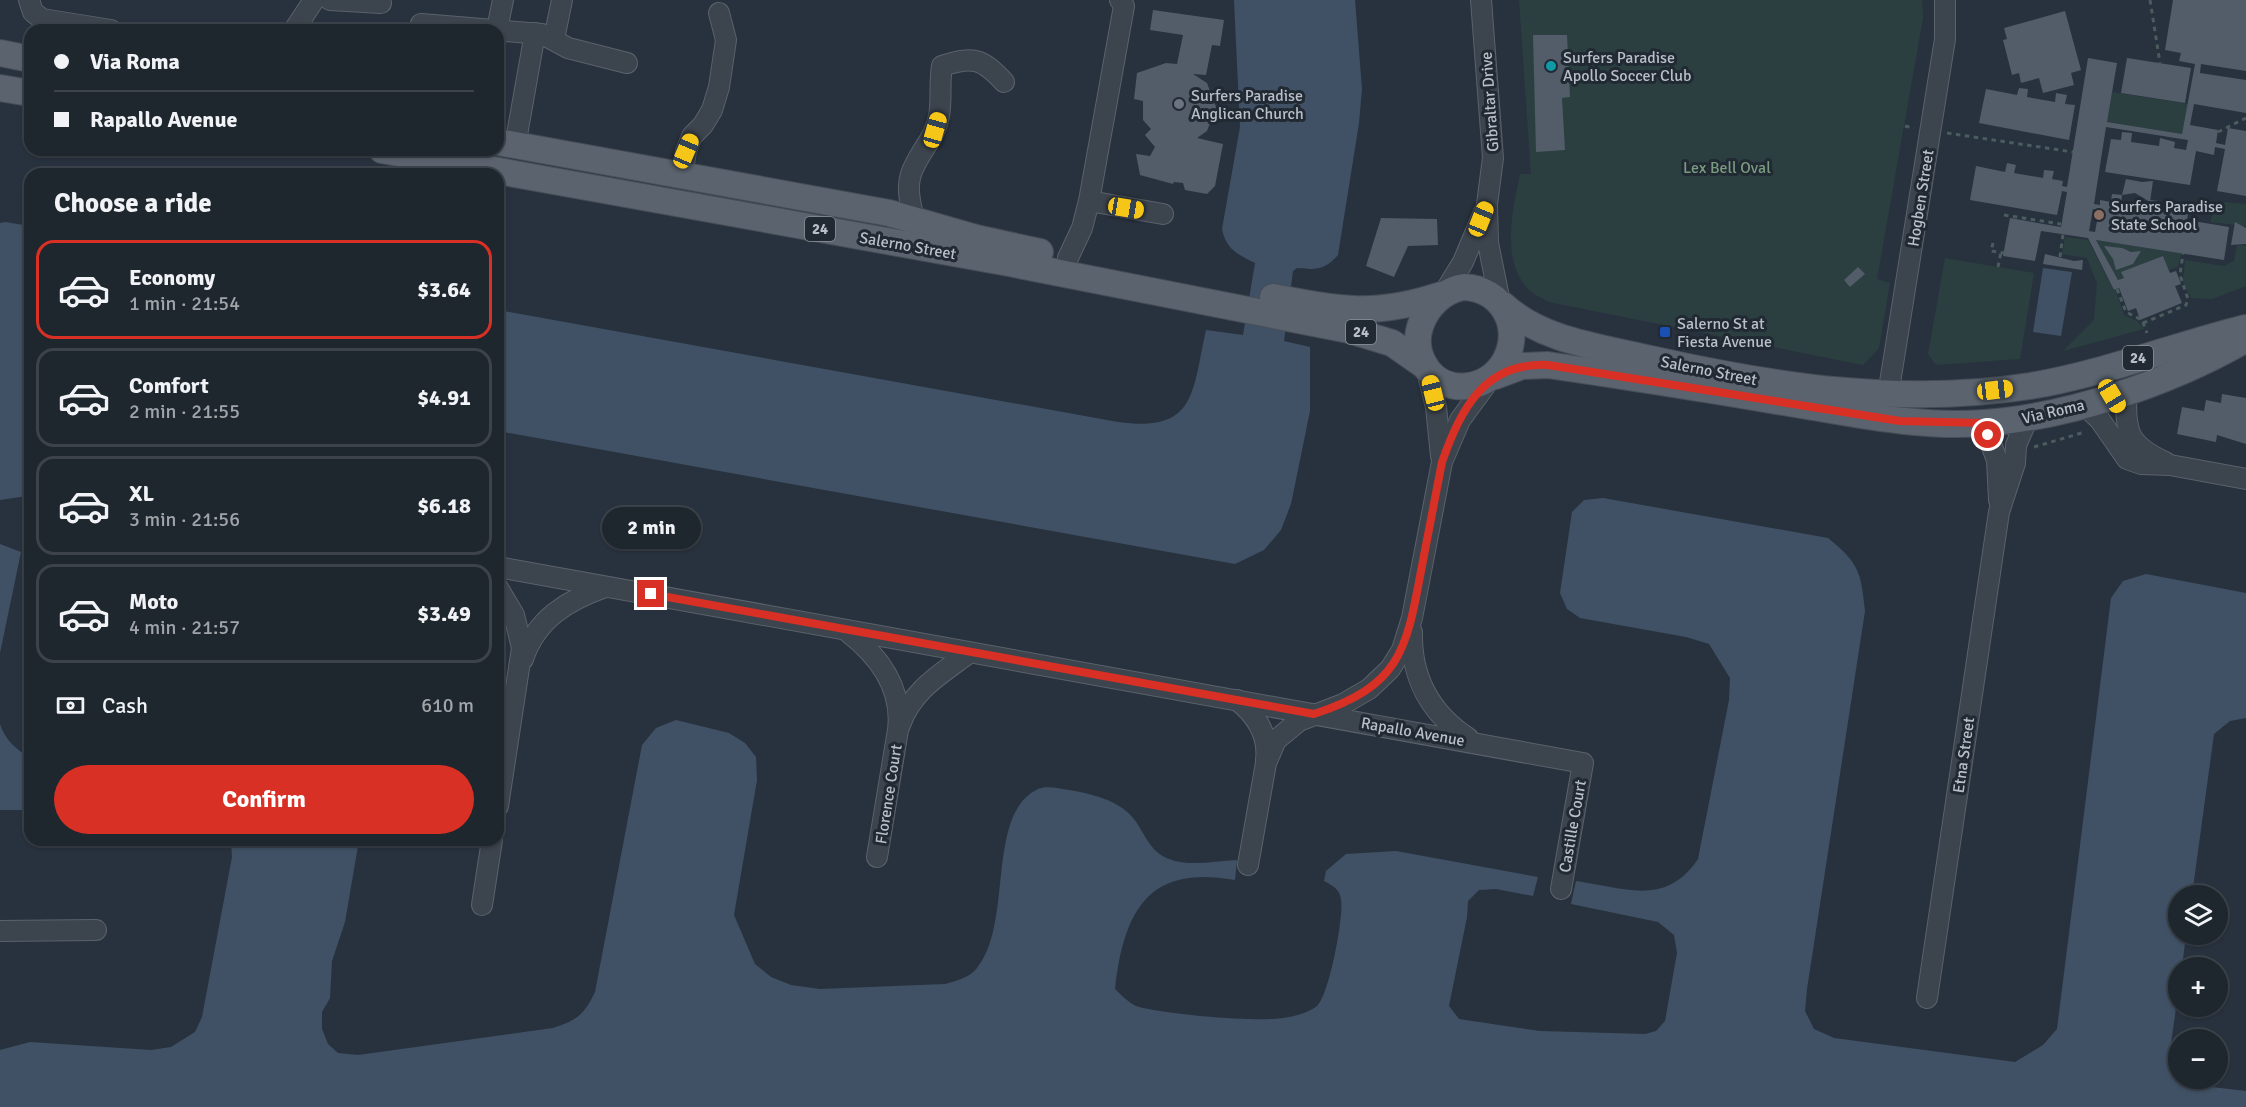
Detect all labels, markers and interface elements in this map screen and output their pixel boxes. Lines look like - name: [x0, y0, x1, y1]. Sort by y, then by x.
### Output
- text: Via Roma: [90, 48, 180, 75]
- place label: Surfers Paradise Apollo Soccer Club: [1563, 48, 1691, 86]
- street label: Gibraltar Drive: [1477, 51, 1503, 153]
- marker: Surfers Paradise Apollo Soccer Club: [1544, 59, 1558, 73]
- place label: Surfers Paradise Anglican Church: [1191, 86, 1304, 124]
- marker: Surfers Paradise Anglican Church: [1172, 97, 1186, 111]
- text: Rapallo Avenue: [90, 106, 237, 133]
- car: [921, 110, 949, 150]
- car: [671, 131, 701, 171]
- street label: Hogben Street: [1903, 148, 1939, 248]
- park label: Lex Bell Oval: [1683, 158, 1771, 178]
- text: Choose a ride: [54, 187, 212, 220]
- car: [1107, 196, 1145, 220]
- place label: Surfers Paradise State School: [2111, 197, 2223, 235]
- car: [1466, 199, 1496, 239]
- marker: Surfers Paradise State School: [2092, 208, 2106, 222]
- road number: 24: [805, 217, 835, 241]
- street label: Salerno Street: [858, 228, 958, 264]
- icon: car: [57, 263, 111, 317]
- text: Economy: [129, 264, 215, 291]
- text: $3.64: [417, 276, 471, 303]
- text: 1 min · 21:54: [129, 291, 240, 316]
- place label: Salerno St at Fiesta Avenue: [1677, 314, 1772, 352]
- road number: 24: [1346, 320, 1376, 344]
- marker: Salerno St at Fiesta Avenue: [1658, 325, 1672, 339]
- road number: 24: [2123, 346, 2153, 370]
- street label: Salerno Street: [1659, 352, 1759, 390]
- icon: car: [57, 371, 111, 425]
- text: Comfort: [129, 372, 209, 399]
- car: [1420, 373, 1446, 413]
- car: [2095, 376, 2129, 416]
- car: [1976, 379, 2014, 401]
- text: $4.91: [417, 384, 471, 411]
- street label: Via Roma: [2020, 395, 2087, 429]
- text: 2 min · 21:55: [129, 399, 240, 424]
- route start: [1974, 421, 2001, 448]
- icon: car: [57, 479, 111, 533]
- text: XL: [129, 480, 154, 507]
- text: $6.18: [417, 492, 471, 519]
- text: 3 min · 21:56: [129, 507, 240, 532]
- callout: 2 min: [602, 507, 700, 549]
- text: 2 min: [627, 515, 676, 540]
- route end: [637, 580, 664, 607]
- icon: car: [57, 587, 111, 641]
- text: Moto: [129, 588, 178, 615]
- text: $3.49: [417, 600, 471, 627]
- text: 4 min · 21:57: [129, 615, 240, 640]
- icon: cash: [54, 689, 87, 722]
- text: Cash: [102, 692, 148, 719]
- text: 610 m: [421, 693, 474, 718]
- street label: Rapallo Avenue: [1359, 713, 1466, 751]
- street label: Etna Street: [1949, 715, 1979, 794]
- street label: Florence Court: [871, 742, 907, 846]
- button: Confirm: [54, 765, 474, 834]
- street label: Castille Court: [1555, 778, 1591, 874]
- map controls: [2168, 885, 2228, 1089]
- button: layers: [2168, 885, 2228, 945]
- button: +: [2168, 957, 2228, 1017]
- button: −: [2168, 1029, 2228, 1089]

